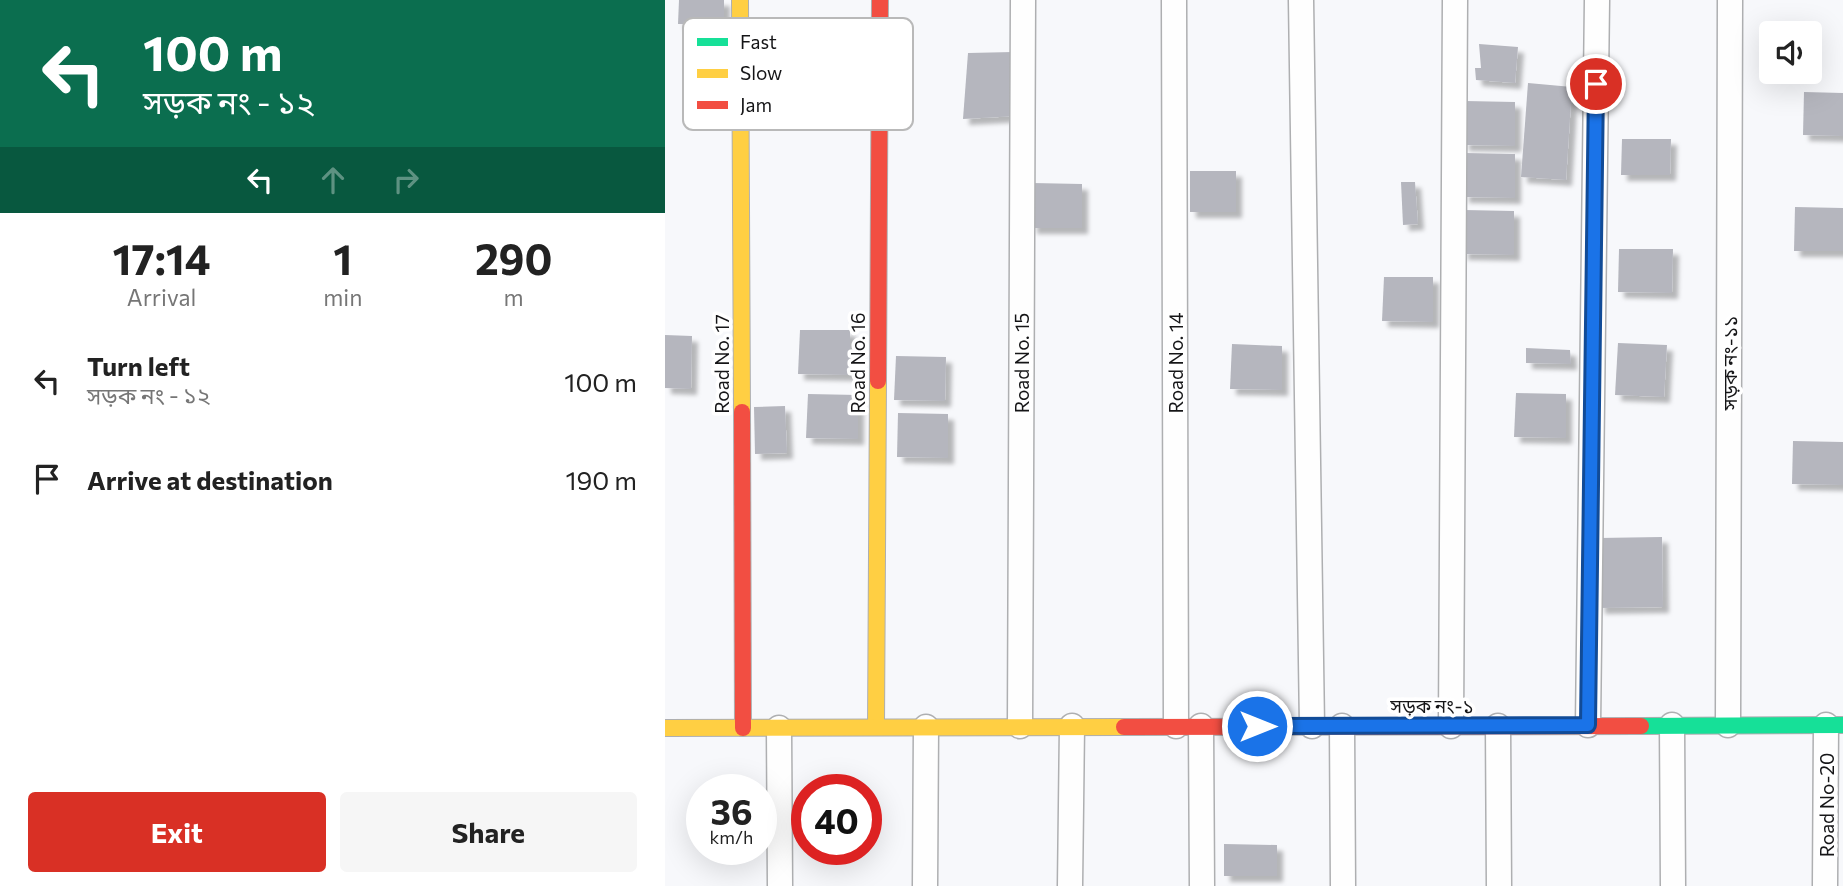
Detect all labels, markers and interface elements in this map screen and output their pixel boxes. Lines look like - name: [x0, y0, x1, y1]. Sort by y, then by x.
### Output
- legend: [683, 18, 913, 130]
- text: 100 m: [143, 21, 282, 81]
- map controls: [1759, 21, 1822, 84]
- button: sound: [1759, 21, 1822, 84]
- icon: left: [28, 28, 119, 119]
- text: Fast: [740, 30, 777, 53]
- pin: [1566, 54, 1626, 114]
- text: Slow: [740, 61, 782, 84]
- icon: arrive: [1577, 65, 1615, 103]
- text: সড়ক নং - ১২: [143, 81, 315, 121]
- text: Jam: [740, 93, 772, 116]
- icon: left: [241, 161, 279, 199]
- icon: ahead: [314, 161, 352, 199]
- icon: right: [387, 161, 425, 199]
- text: 17:14: [113, 232, 211, 284]
- text: 1: [333, 232, 352, 284]
- text: 290: [475, 232, 552, 284]
- text: Arrival: [127, 283, 196, 311]
- text: min: [323, 283, 362, 311]
- text: m: [504, 283, 524, 311]
- street label: Road No. 16: [846, 313, 869, 414]
- street label: Road No. 15: [1010, 313, 1033, 413]
- street label: Road No. 14: [1164, 313, 1187, 413]
- street label: Road No. 17: [710, 314, 733, 414]
- street label: সড়ক নং-১১: [1718, 316, 1741, 411]
- text: Turn left: [87, 350, 190, 381]
- icon: left: [28, 362, 66, 400]
- text: 100 m: [564, 366, 637, 397]
- text: সড়ক নং - ১২: [87, 381, 210, 409]
- icon: arrive: [28, 460, 66, 498]
- text: Arrive at destination: [87, 464, 333, 495]
- text: 190 m: [565, 464, 637, 495]
- position arrow: [1220, 689, 1294, 763]
- street label: সড়ক নং-১: [1389, 694, 1474, 717]
- street label: Road No-20: [1815, 753, 1838, 857]
- speed limit sign: 40: [791, 774, 882, 865]
- text: 36: [711, 789, 752, 832]
- button: Exit: [28, 792, 326, 872]
- button: Share: [340, 792, 637, 872]
- text: km/h: [710, 826, 753, 848]

